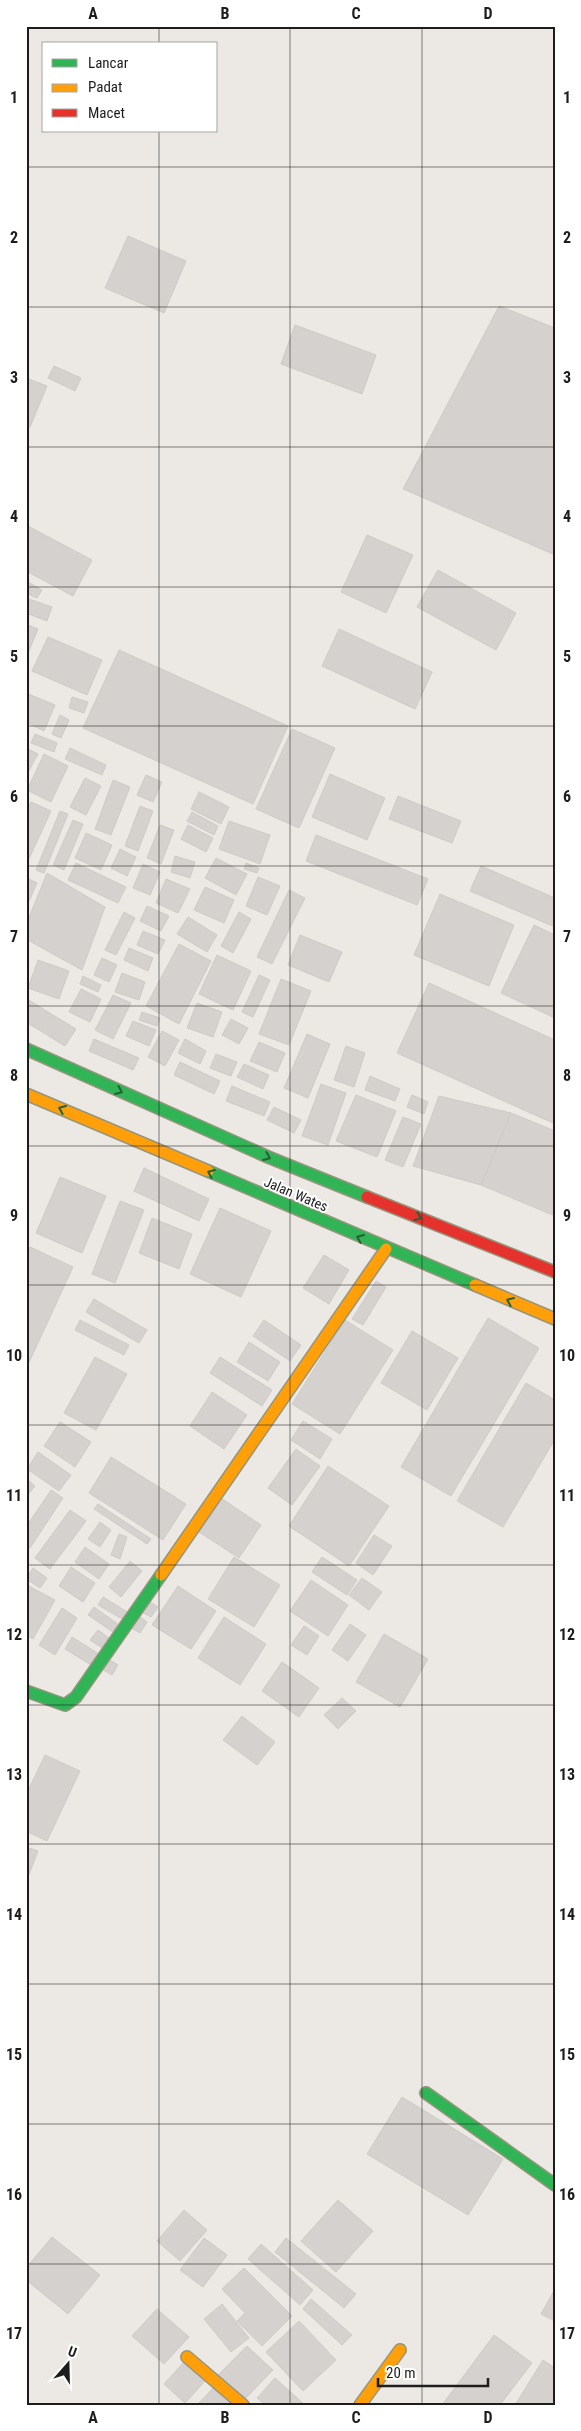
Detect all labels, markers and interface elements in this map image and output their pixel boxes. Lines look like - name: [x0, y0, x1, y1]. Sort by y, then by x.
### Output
- text: A: [88, 4, 98, 23]
- text: B: [221, 4, 230, 23]
- text: C: [351, 4, 361, 23]
- text: D: [483, 4, 493, 23]
- legend: [42, 42, 218, 132]
- text: Lancar: [88, 54, 129, 72]
- text: Padat: [88, 78, 122, 96]
- text: 1: [10, 88, 18, 107]
- text: 1: [563, 88, 571, 107]
- text: Macet: [88, 104, 125, 122]
- text: 2: [10, 228, 18, 247]
- text: 2: [563, 228, 571, 247]
- text: 3: [10, 368, 18, 387]
- text: 3: [563, 368, 571, 387]
- text: 4: [10, 507, 18, 526]
- text: 4: [563, 507, 571, 526]
- text: 5: [10, 647, 18, 666]
- text: 5: [563, 647, 571, 666]
- text: 6: [10, 787, 18, 806]
- text: 6: [563, 787, 571, 806]
- text: 7: [10, 927, 18, 946]
- text: 7: [563, 927, 571, 946]
- text: 8: [10, 1066, 18, 1085]
- text: 8: [563, 1066, 571, 1085]
- one-way arrow: [114, 1084, 123, 1095]
- one-way arrow: [58, 1104, 67, 1115]
- one-way arrow: [262, 1150, 271, 1161]
- one-way arrow: [207, 1169, 216, 1180]
- street label: Jalan Wates: [262, 1173, 330, 1215]
- text: 9: [10, 1206, 18, 1225]
- text: 9: [563, 1206, 571, 1225]
- one-way arrow: [413, 1211, 422, 1221]
- one-way arrow: [356, 1233, 365, 1244]
- one-way arrow: [506, 1296, 515, 1307]
- text: 10: [6, 1346, 22, 1365]
- text: 10: [559, 1346, 575, 1365]
- text: 11: [6, 1486, 22, 1505]
- text: 11: [559, 1486, 575, 1505]
- text: 12: [6, 1625, 22, 1644]
- text: 12: [559, 1625, 575, 1644]
- text: 13: [6, 1765, 22, 1784]
- text: 13: [559, 1765, 575, 1784]
- text: 14: [6, 1905, 22, 1924]
- text: 14: [559, 1905, 575, 1924]
- text: 15: [6, 2045, 22, 2064]
- text: 15: [559, 2045, 575, 2064]
- text: 16: [6, 2185, 22, 2204]
- text: 16: [559, 2185, 575, 2204]
- text: 17: [6, 2324, 22, 2343]
- text: 17: [559, 2324, 575, 2343]
- north arrow: [42, 2338, 92, 2388]
- text: U: [66, 2343, 79, 2361]
- scale bar: [378, 2356, 488, 2388]
- text: 20 m: [386, 2364, 416, 2382]
- text: A: [88, 2408, 98, 2427]
- text: B: [221, 2408, 230, 2427]
- text: C: [351, 2408, 361, 2427]
- text: D: [483, 2408, 493, 2427]

